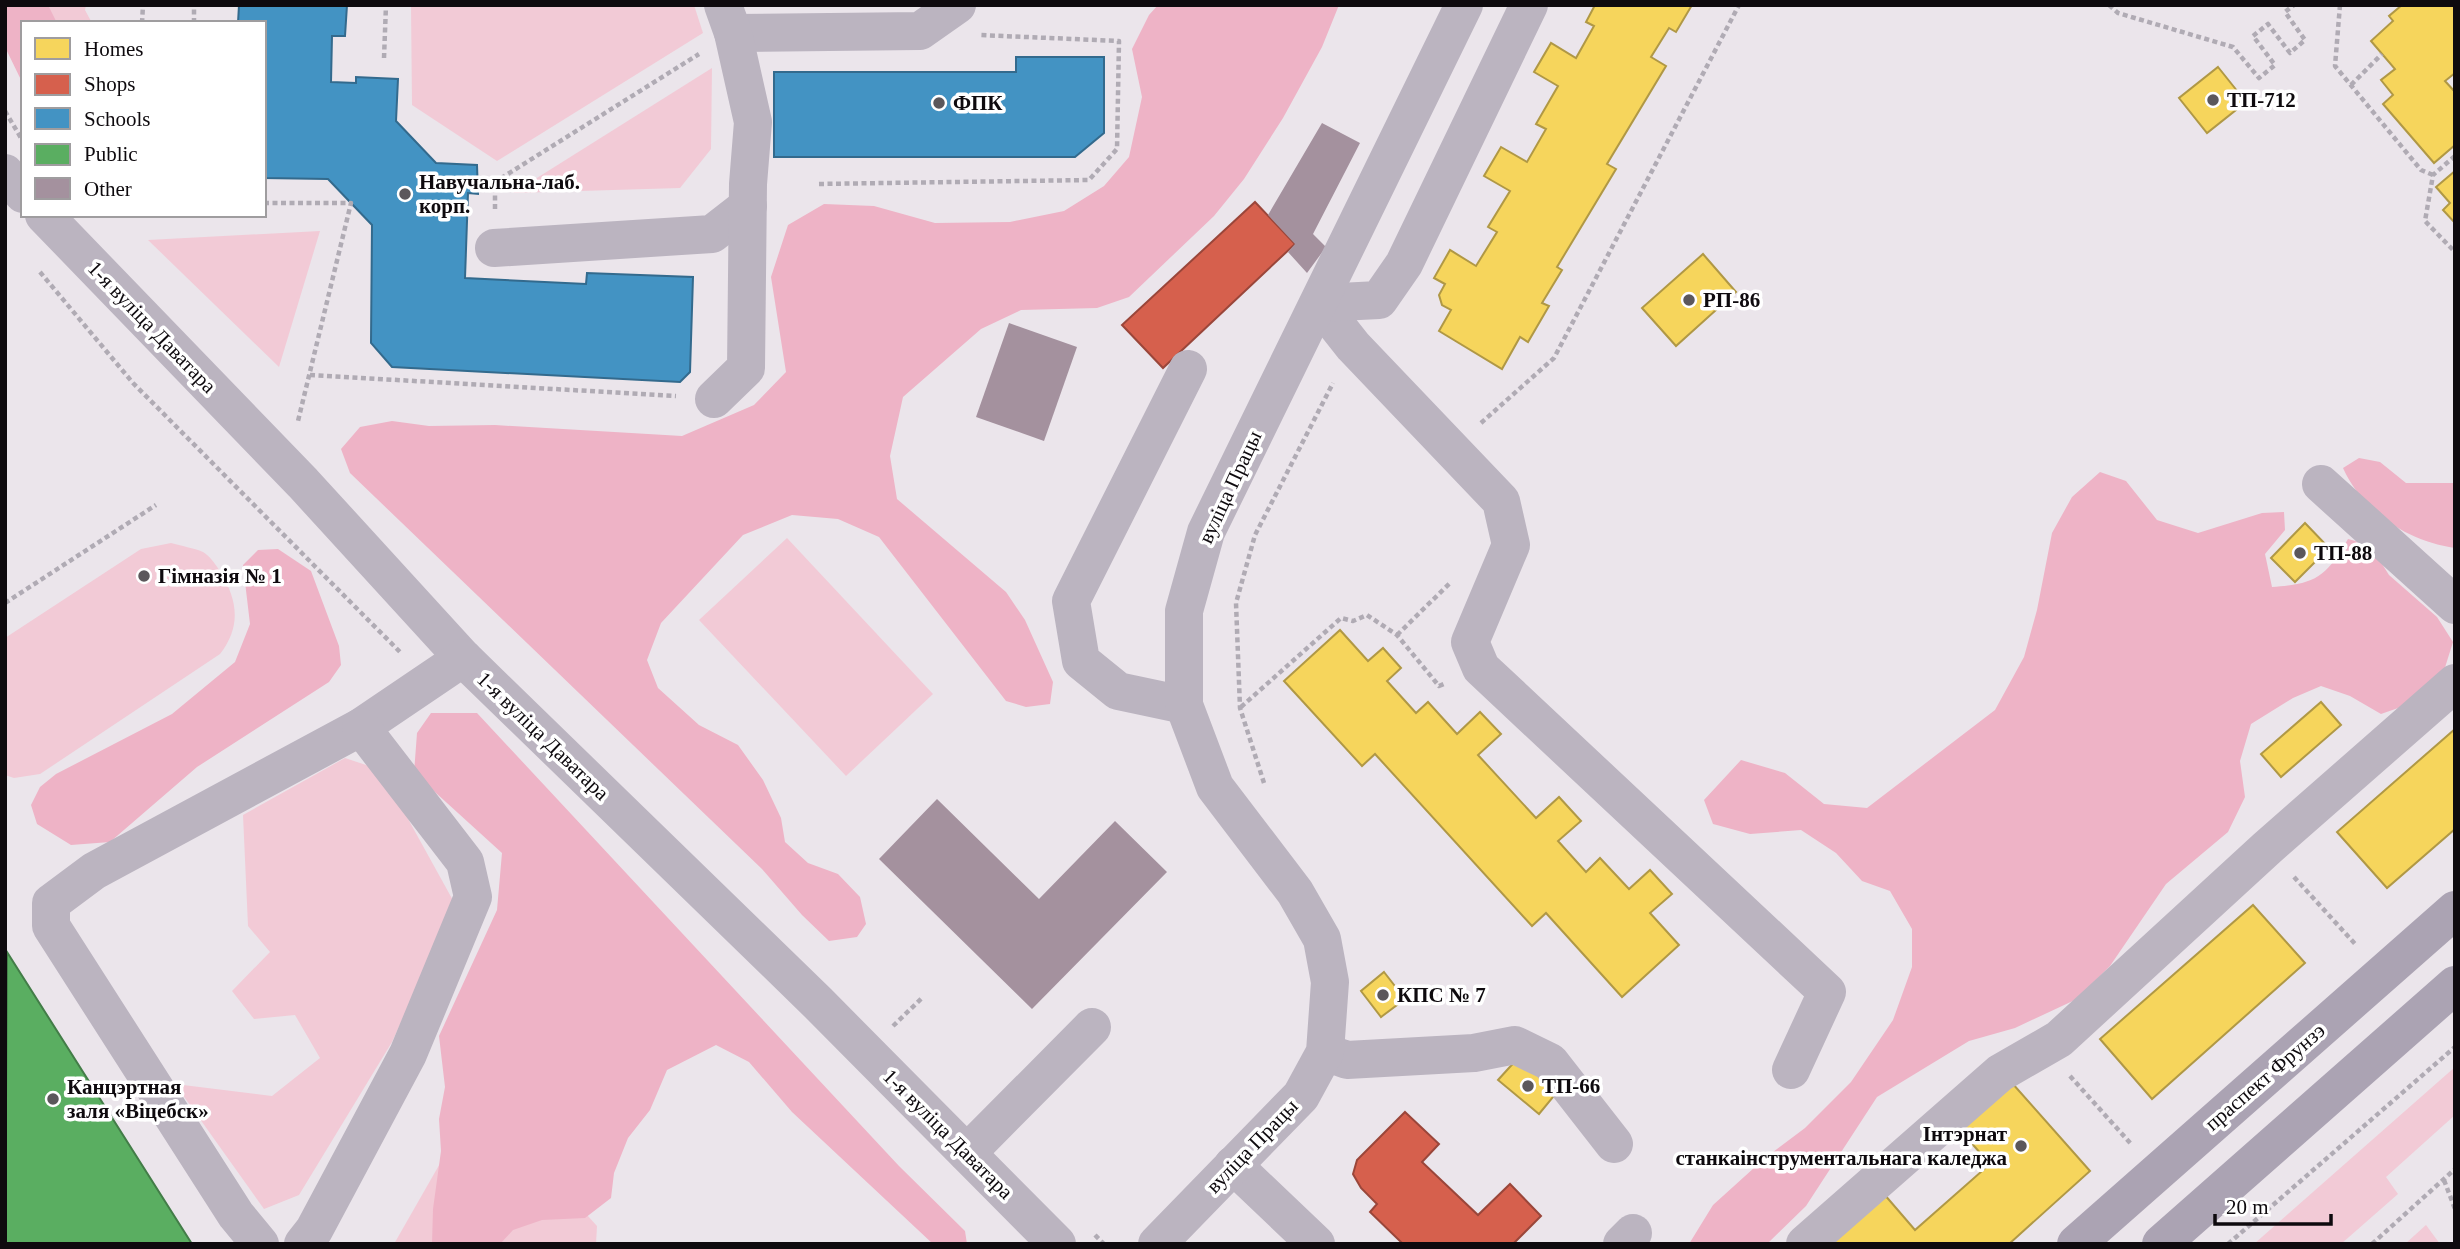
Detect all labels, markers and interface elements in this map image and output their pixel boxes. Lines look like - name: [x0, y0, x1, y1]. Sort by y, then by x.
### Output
- legend: [21, 21, 266, 217]
- text: Homes: [84, 37, 144, 61]
- text: Shops: [84, 72, 135, 96]
- place label: ТП-712: [2227, 88, 2296, 112]
- place label: ФПК: [953, 91, 1003, 115]
- marker: ТП-712: [2205, 92, 2221, 108]
- marker: ФПК: [931, 95, 947, 111]
- text: Schools: [84, 107, 151, 131]
- text: Public: [84, 142, 138, 166]
- place label: Навучальна-лаб. корп.: [419, 170, 580, 218]
- text: Other: [84, 177, 132, 201]
- marker: Навучальна-лаб. корп.: [397, 186, 413, 202]
- street label: 1-я вуліца Даватара: [83, 256, 222, 398]
- place label: РП-86: [1703, 288, 1760, 312]
- marker: РП-86: [1681, 292, 1697, 308]
- street label: вуліца Працы: [1194, 427, 1266, 547]
- place label: ТП-88: [2314, 541, 2372, 565]
- marker: ТП-88: [2292, 545, 2308, 561]
- place label: Гімназія № 1: [158, 564, 282, 588]
- marker: Гімназія № 1: [136, 568, 152, 584]
- street label: 1-я вуліца Даватара: [472, 667, 614, 806]
- place label: КПС № 7: [1397, 983, 1486, 1007]
- marker: КПС № 7: [1375, 987, 1391, 1003]
- street label: праспект Фрунзэ: [2200, 1018, 2330, 1136]
- street label: 1-я вуліца Даватара: [878, 1064, 1018, 1204]
- place label: ТП-66: [1542, 1074, 1600, 1098]
- place label: Канцэртная заля «Віцебск»: [67, 1075, 209, 1123]
- marker: ТП-66: [1520, 1078, 1536, 1094]
- marker: Канцэртная заля «Віцебск»: [45, 1091, 61, 1107]
- street label: вуліца Працы: [1201, 1094, 1303, 1198]
- place label: Інтэрнат станкаінструментальнага каледжа: [1675, 1122, 2008, 1170]
- marker: Інтэрнат станкаінструментальнага каледжа: [2013, 1138, 2029, 1154]
- scale bar: [2215, 1182, 2330, 1226]
- text: 20 m: [2226, 1195, 2269, 1219]

